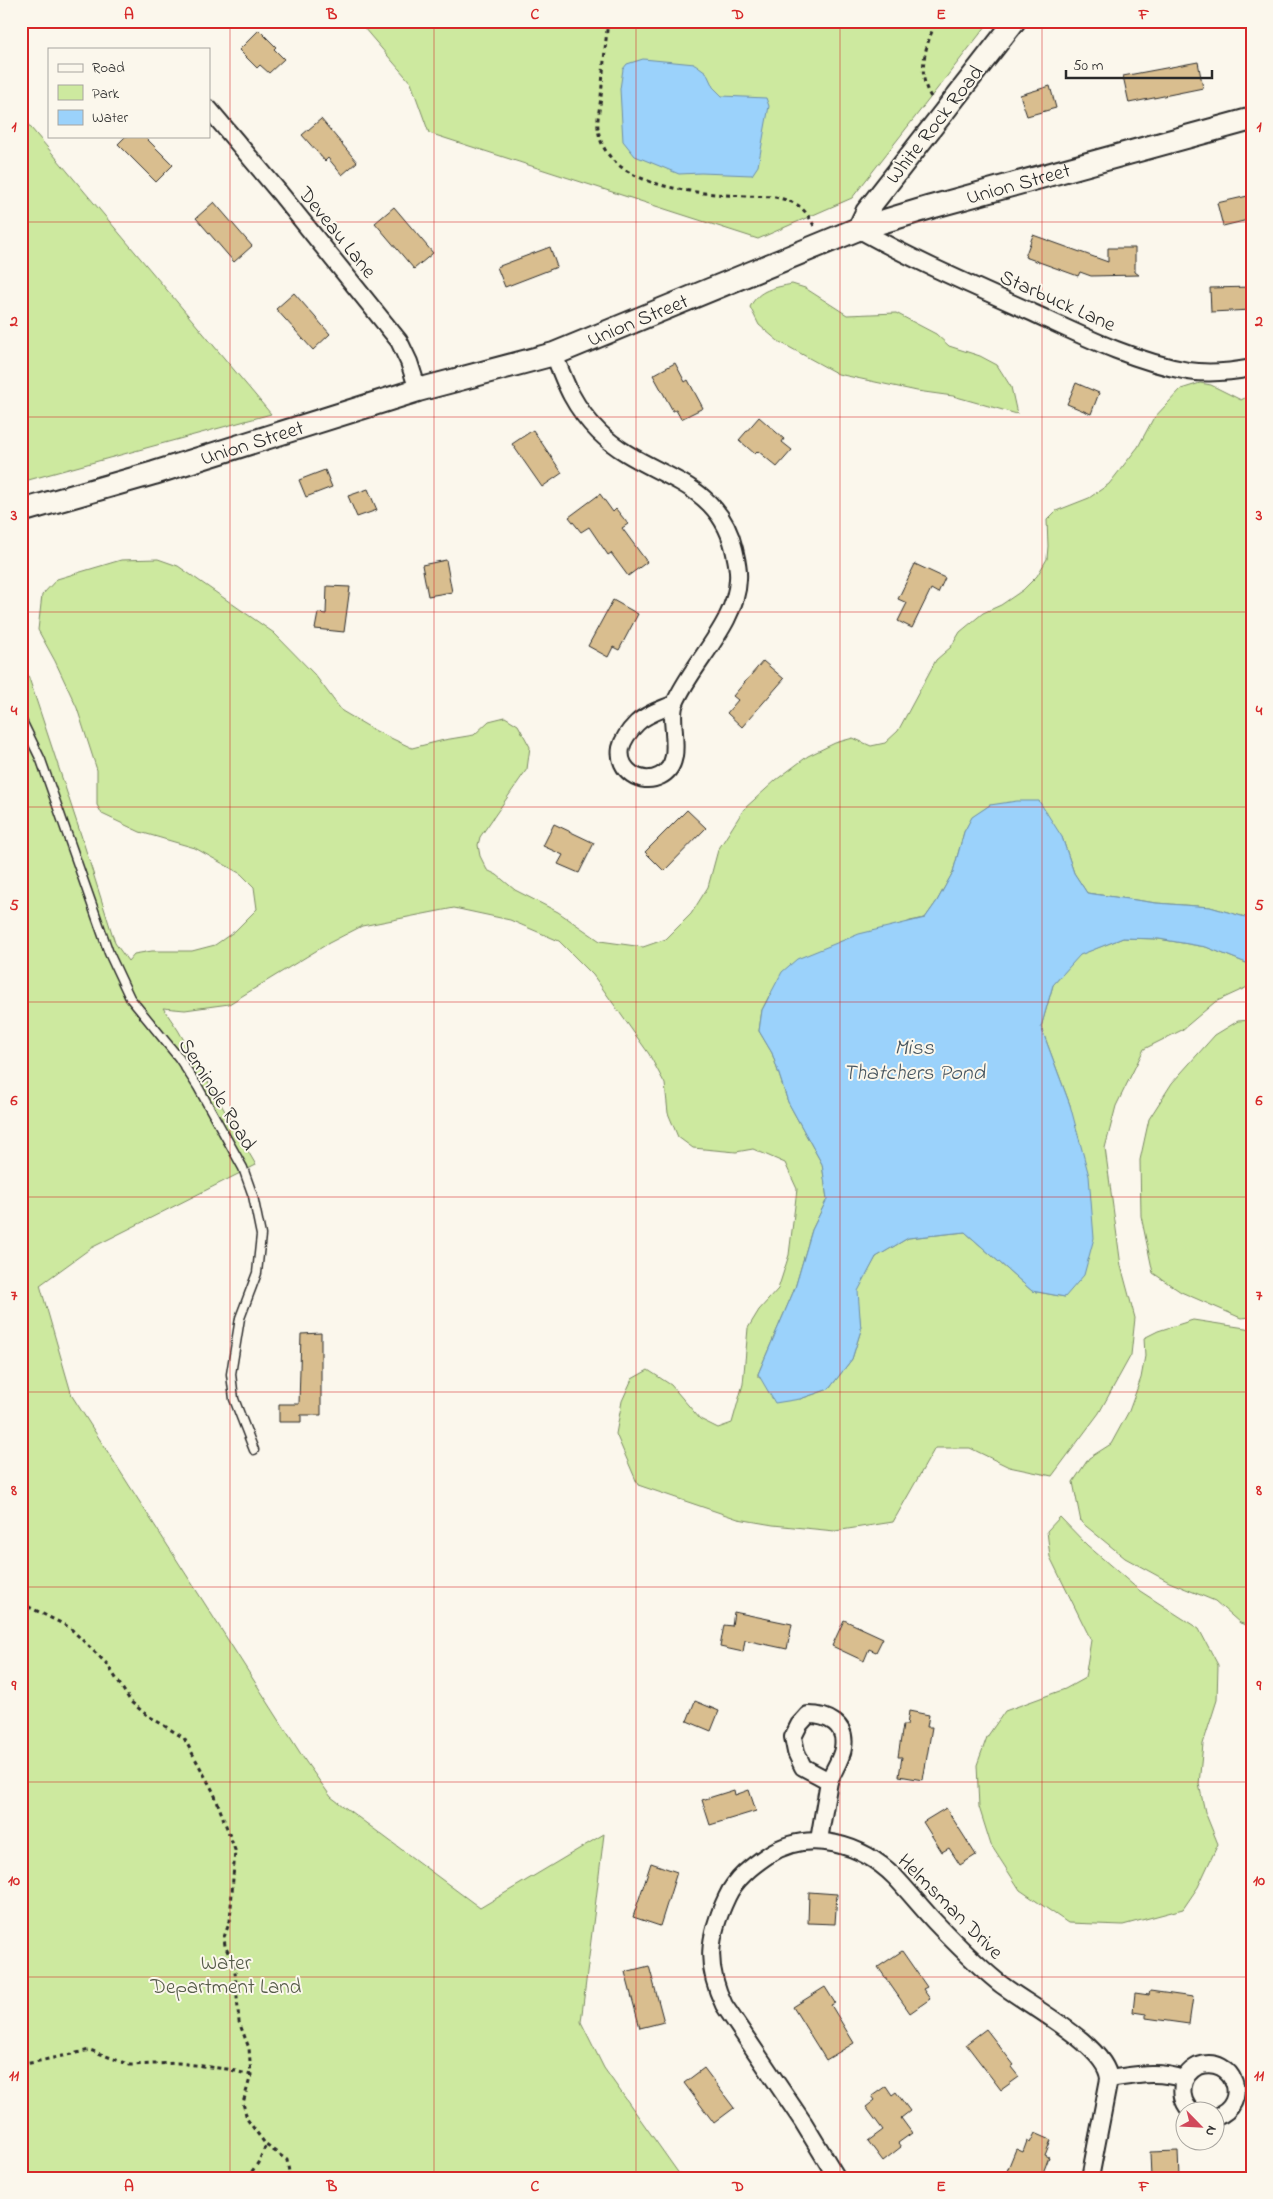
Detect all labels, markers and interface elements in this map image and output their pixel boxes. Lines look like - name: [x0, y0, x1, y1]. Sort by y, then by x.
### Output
- text: A: [124, 3, 134, 27]
- text: B: [326, 3, 338, 27]
- text: C: [531, 3, 540, 27]
- text: D: [731, 3, 744, 27]
- text: E: [936, 3, 946, 27]
- text: F: [1138, 3, 1150, 27]
- legend: [48, 48, 210, 138]
- scale bar: [1066, 48, 1212, 80]
- text: 50 m: [1073, 55, 1104, 77]
- text: Road: [92, 57, 125, 79]
- street label: White Rock Road: [880, 59, 992, 191]
- text: Park: [92, 83, 120, 105]
- text: Water: [92, 107, 128, 129]
- text: 1: [11, 115, 17, 139]
- text: 1: [1256, 115, 1262, 139]
- street label: Union Street: [963, 156, 1074, 214]
- street label: Deveau Lane: [289, 180, 383, 286]
- street label: Starbuck Lane: [994, 263, 1120, 341]
- street label: Union Street: [583, 287, 693, 356]
- text: 2: [9, 310, 18, 334]
- text: 2: [1254, 310, 1263, 334]
- street label: Union Street: [197, 414, 308, 474]
- text: 3: [10, 504, 18, 528]
- text: 3: [1255, 504, 1263, 528]
- text: 4: [10, 699, 18, 723]
- text: 4: [1255, 699, 1263, 723]
- text: 5: [9, 894, 19, 918]
- text: 5: [1254, 894, 1264, 918]
- street label: Seminole Road: [170, 1033, 263, 1157]
- water label: Miss Thatchers Pond: [843, 1033, 987, 1090]
- text: 6: [9, 1089, 18, 1113]
- text: 6: [1254, 1089, 1263, 1113]
- text: 7: [11, 1284, 18, 1308]
- text: 7: [1256, 1284, 1263, 1308]
- text: 8: [10, 1479, 17, 1503]
- text: 8: [1255, 1479, 1262, 1503]
- text: 9: [11, 1674, 17, 1698]
- text: 9: [1256, 1674, 1262, 1698]
- street label: Helmsman Drive: [890, 1848, 1010, 1968]
- text: 10: [8, 1869, 20, 1893]
- text: 10: [1253, 1869, 1265, 1893]
- park label: Water Department Land: [150, 1949, 302, 2003]
- text: 11: [9, 2064, 20, 2088]
- text: 11: [1254, 2064, 1265, 2088]
- north arrow: [1176, 2102, 1226, 2152]
- text: N: [1199, 2122, 1222, 2139]
- text: A: [124, 2175, 134, 2199]
- text: B: [326, 2175, 338, 2199]
- text: C: [531, 2175, 540, 2199]
- text: D: [731, 2175, 744, 2199]
- text: E: [936, 2175, 946, 2199]
- text: F: [1138, 2175, 1150, 2199]

